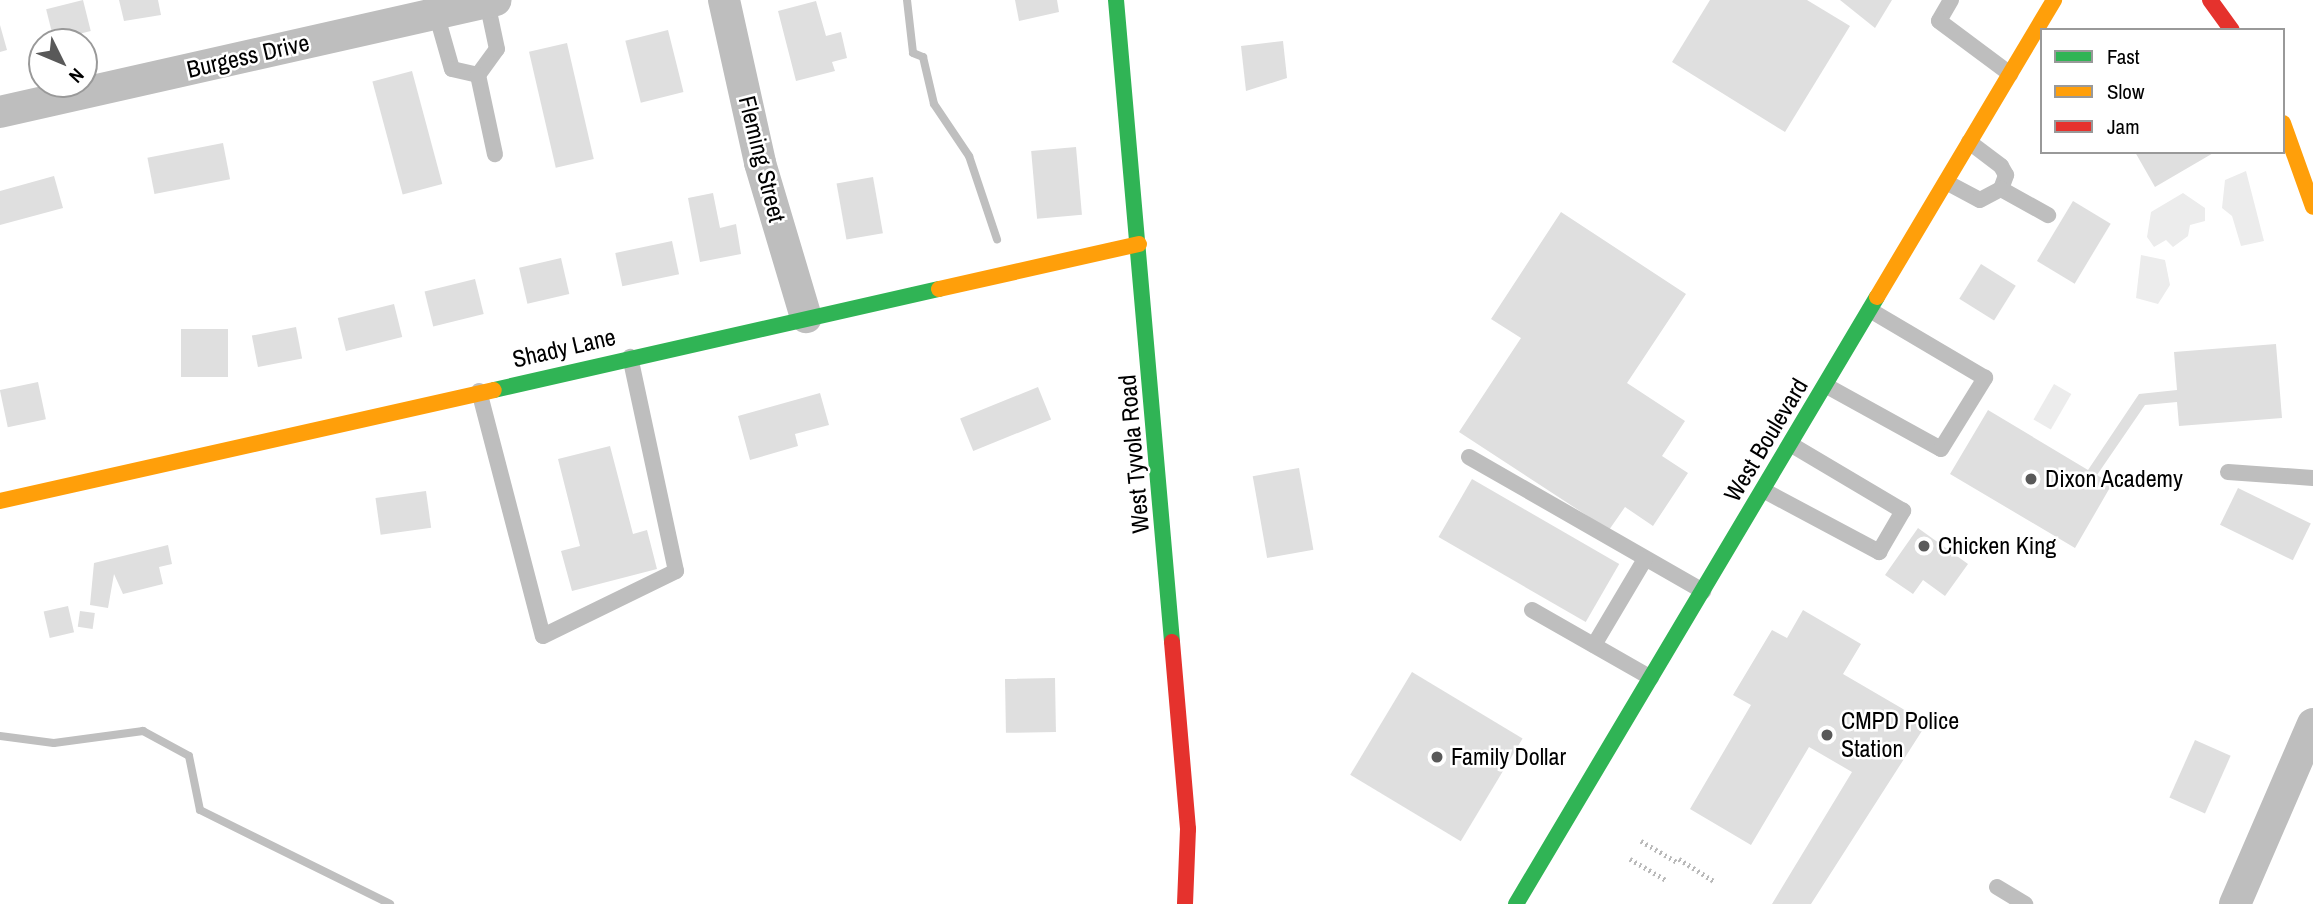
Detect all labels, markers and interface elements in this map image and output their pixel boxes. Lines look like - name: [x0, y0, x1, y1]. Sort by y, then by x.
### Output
- north arrow: [28, 28, 98, 98]
- street label: Burgess Drive: [184, 28, 312, 84]
- legend: [2040, 28, 2285, 154]
- text: Fast: [2107, 42, 2140, 71]
- text: N: [64, 63, 90, 89]
- text: Slow: [2107, 77, 2144, 106]
- street label: Fleming Street: [732, 93, 792, 225]
- text: Jam: [2107, 112, 2140, 141]
- street label: Shady Lane: [510, 322, 618, 374]
- street label: West Tyvola Road: [1113, 373, 1155, 535]
- street label: West Boulevard: [1718, 373, 1814, 507]
- place label: Dixon Academy: [2045, 465, 2184, 493]
- marker: Dixon Academy: [2023, 471, 2039, 487]
- place label: Chicken King: [1938, 532, 2056, 560]
- marker: Chicken King: [1916, 538, 1932, 554]
- place label: CMPD Police Station: [1841, 707, 1959, 763]
- marker: CMPD Police Station: [1819, 727, 1835, 743]
- place label: Family Dollar: [1451, 743, 1566, 771]
- marker: Family Dollar: [1429, 749, 1445, 765]

